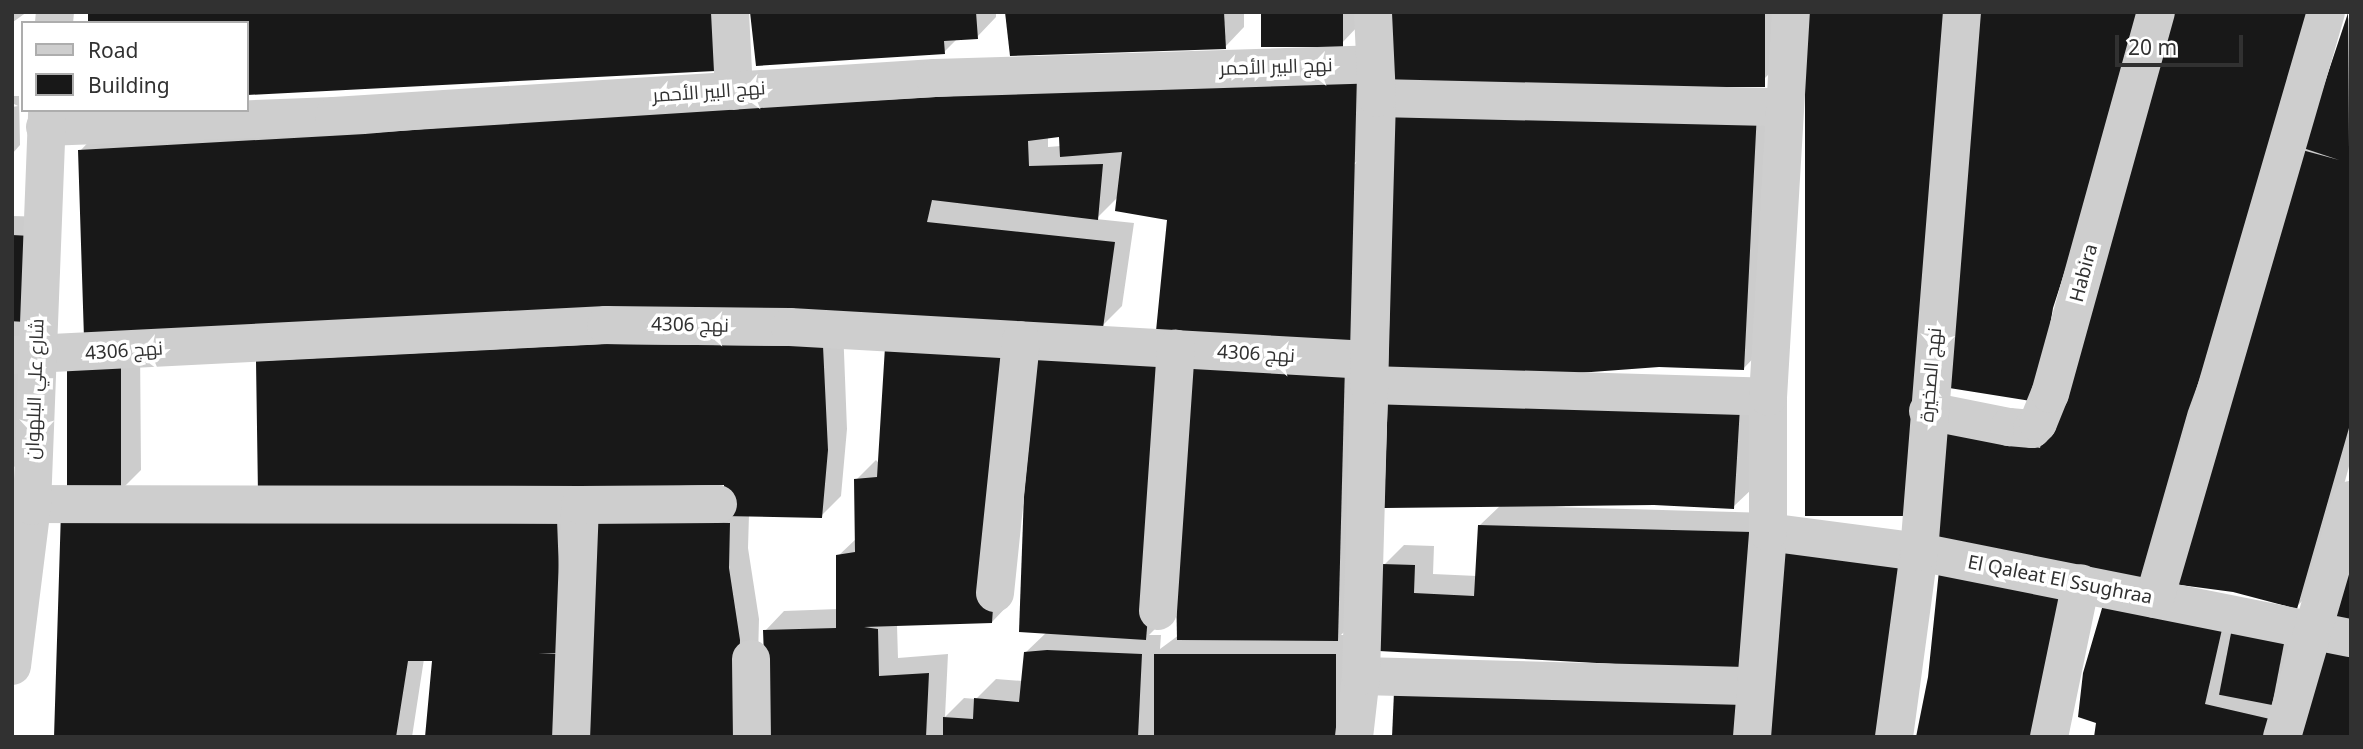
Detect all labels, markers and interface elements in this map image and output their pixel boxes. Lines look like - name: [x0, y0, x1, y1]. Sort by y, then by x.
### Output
- legend: [21, 21, 248, 112]
- scale bar: [2118, 21, 2246, 65]
- text: 20 m: [2128, 33, 2177, 61]
- text: Road: [88, 36, 138, 64]
- street label: نهج البير الأحمر: [1219, 54, 1333, 80]
- text: Building: [88, 71, 170, 99]
- street label: نهج البير الأحمر: [652, 77, 766, 107]
- street label: Habira: [2065, 241, 2103, 305]
- street label: نهج 4306: [651, 313, 729, 337]
- street label: شارع علي البلهوان: [21, 318, 49, 460]
- street label: نهج الصخيرة: [1916, 327, 1946, 423]
- street label: نهج 4306: [84, 337, 164, 365]
- street label: نهج 4306: [1216, 341, 1296, 367]
- street label: El Qaleat El Ssughraa: [1966, 551, 2154, 609]

